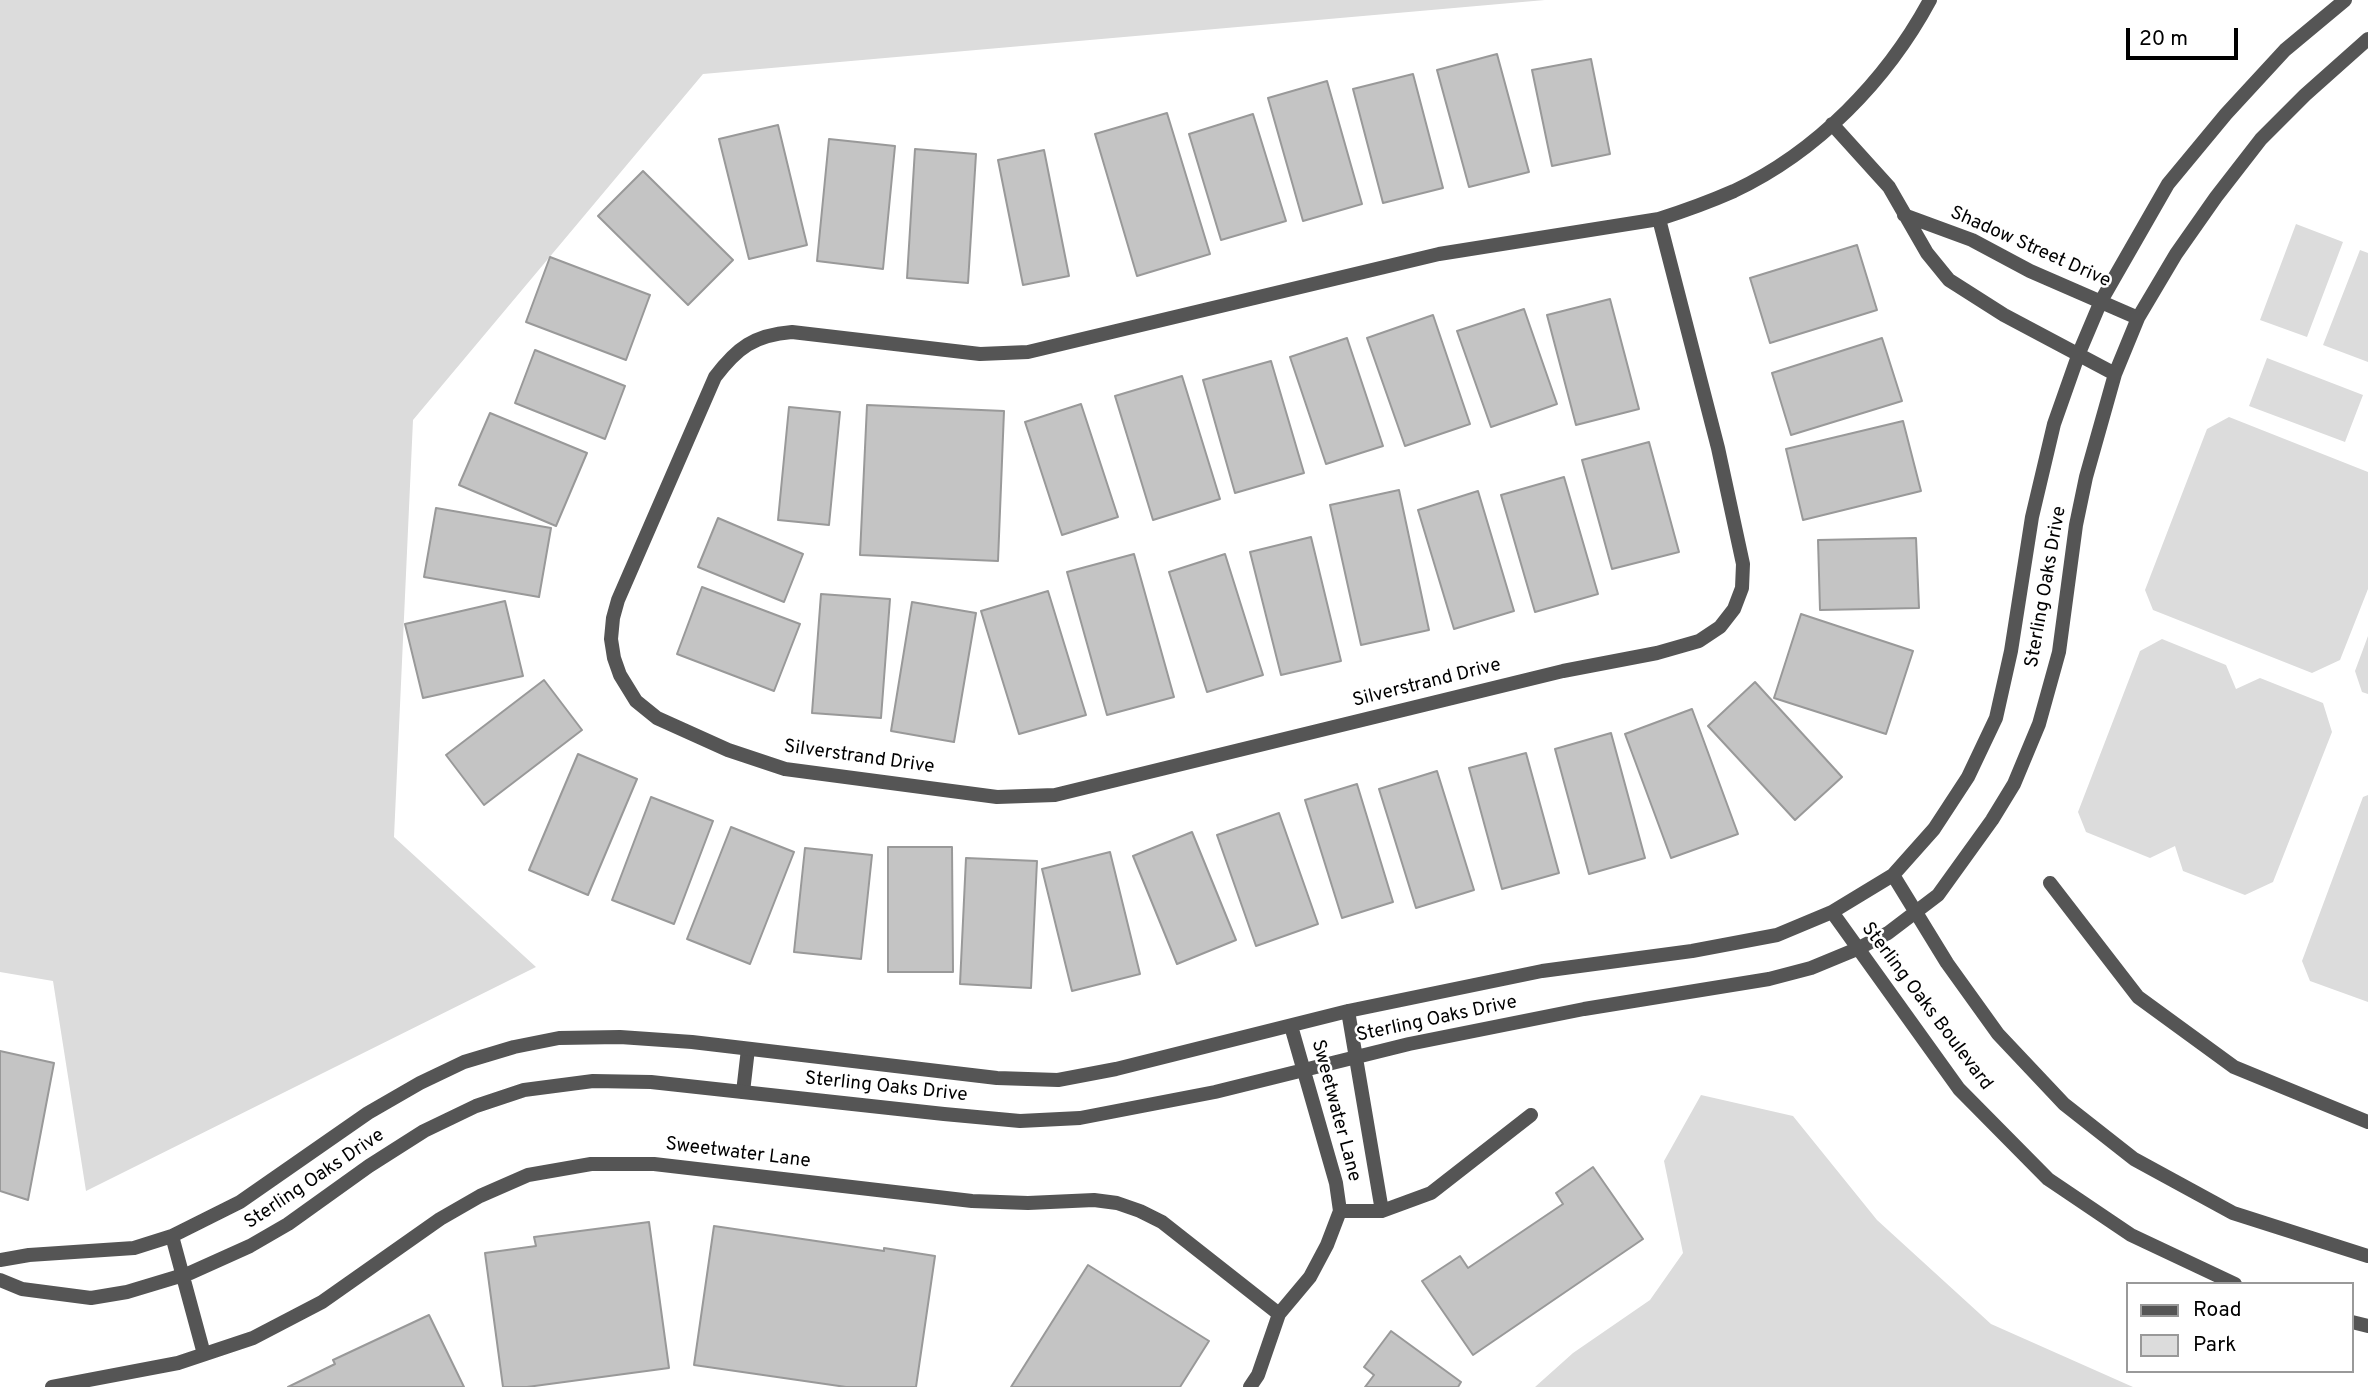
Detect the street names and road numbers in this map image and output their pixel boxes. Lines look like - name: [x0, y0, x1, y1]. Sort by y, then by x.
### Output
- street label: Shadow Street Drive: [1946, 202, 2114, 294]
- street label: Sterling Oaks Drive: [2022, 505, 2072, 669]
- street label: Silverstrand Drive: [1351, 655, 1503, 713]
- street label: Silverstrand Drive: [782, 736, 936, 780]
- street label: Sterling Oaks Boulevard: [1855, 919, 1997, 1095]
- street label: Sterling Oaks Drive: [1355, 992, 1519, 1048]
- street label: Sweetwater Lane: [1305, 1038, 1365, 1184]
- street label: Sterling Oaks Drive: [804, 1068, 968, 1108]
- street label: Sterling Oaks Drive: [241, 1125, 389, 1235]
- street label: Sweetwater Lane: [664, 1134, 812, 1174]

